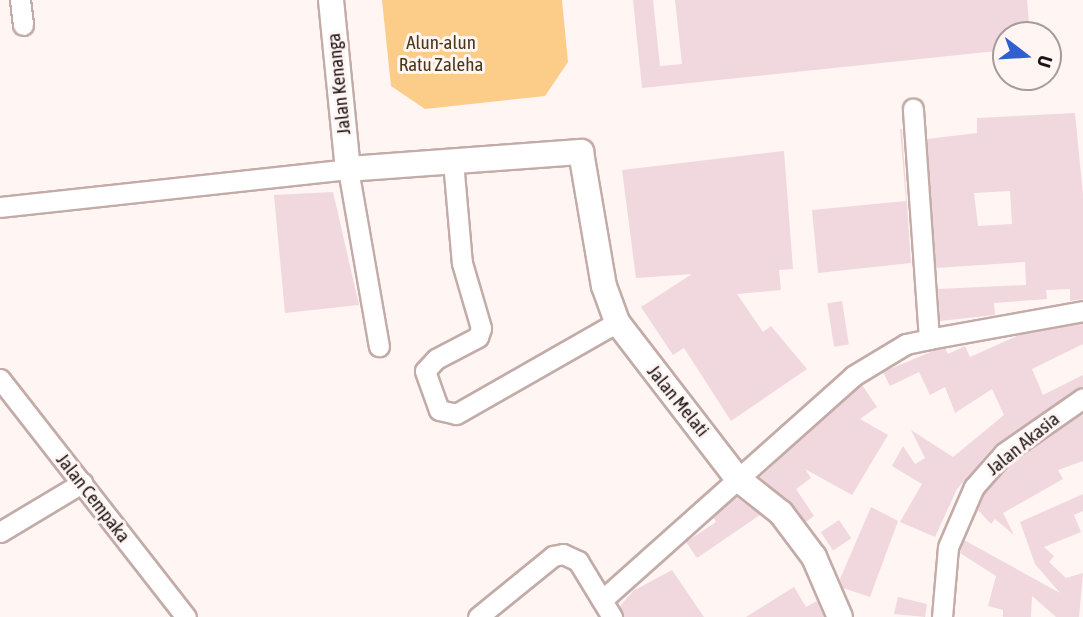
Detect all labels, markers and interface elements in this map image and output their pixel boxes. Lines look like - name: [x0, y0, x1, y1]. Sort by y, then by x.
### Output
- north arrow: [992, 21, 1062, 91]
- street label: Jalan Kenanga: [322, 32, 356, 136]
- park label: Alun-alun Ratu Zaleha: [399, 32, 483, 76]
- text: U: [1033, 53, 1057, 70]
- street label: Jalan Melati: [642, 361, 714, 441]
- street label: Jalan Akasia: [982, 408, 1064, 480]
- street label: Jalan Cempaka: [51, 449, 135, 547]

